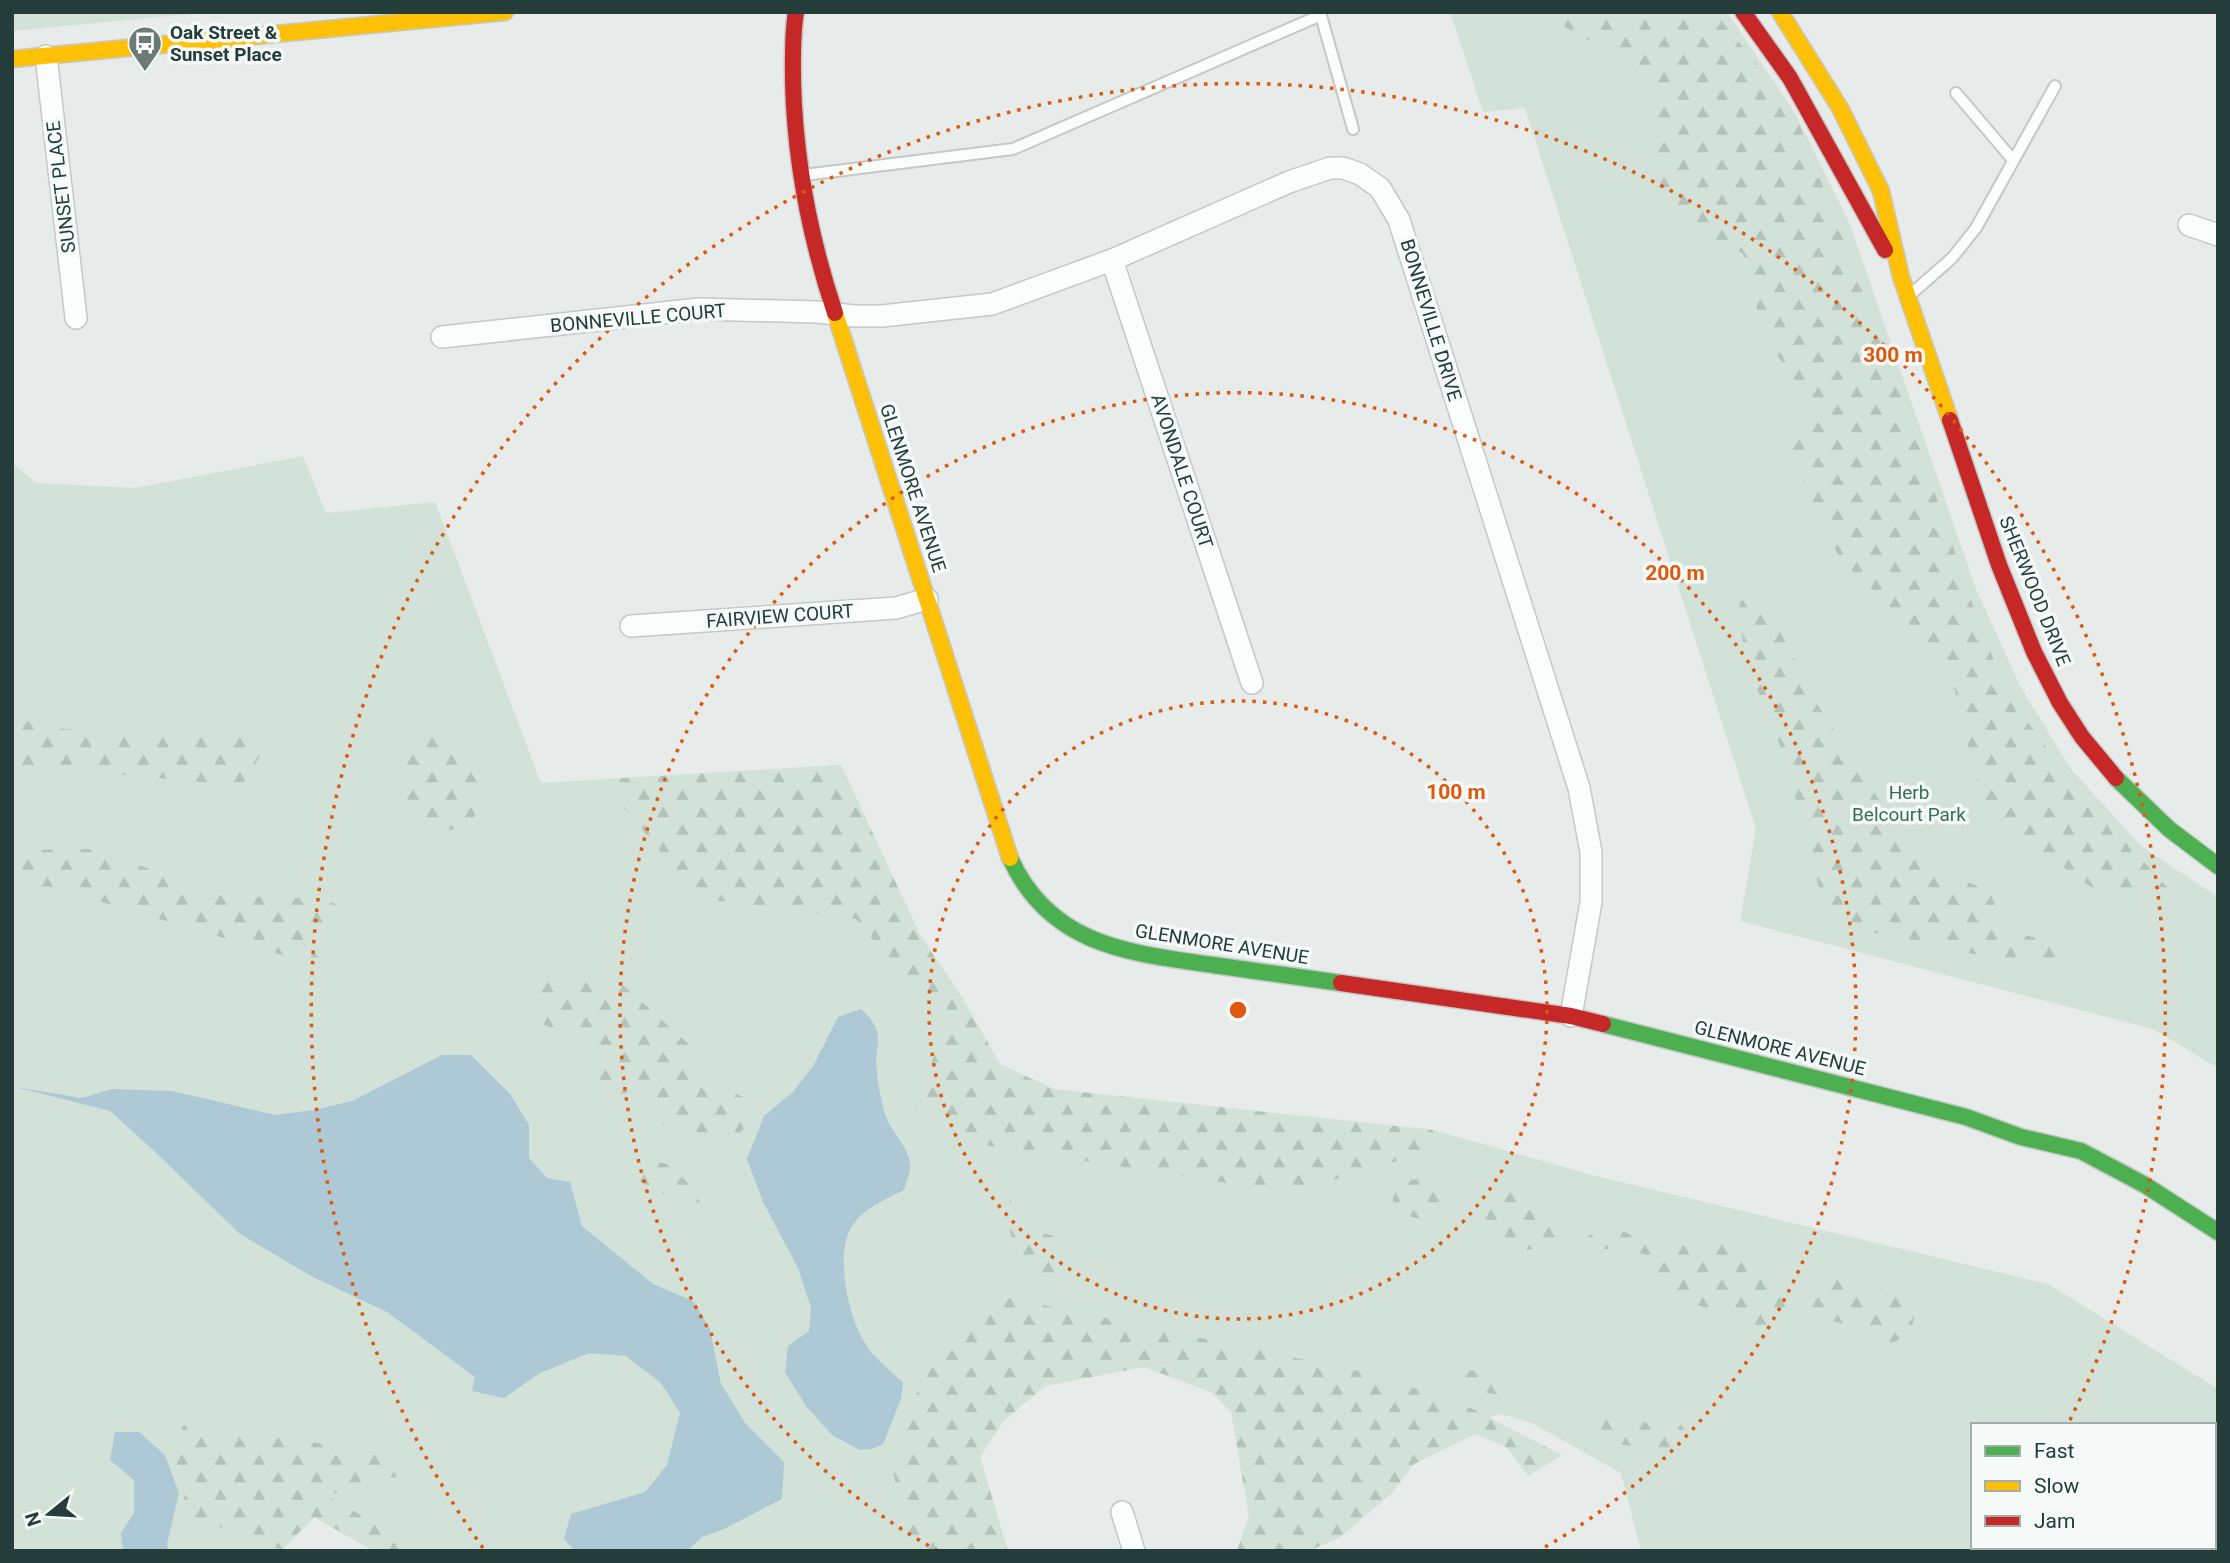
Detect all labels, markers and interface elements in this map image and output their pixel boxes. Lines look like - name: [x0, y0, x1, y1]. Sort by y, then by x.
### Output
- place label: Oak Street & Sunset Place: [170, 21, 282, 66]
- bus stop icon: Oak Street & Sunset Place: [126, 24, 164, 73]
- street label: SUNSET PLACE: [41, 119, 81, 254]
- street label: BONNEVILLE DRIVE: [1395, 236, 1467, 404]
- street label: BONNEVILLE COURT: [549, 299, 727, 337]
- text: 300 m: [1863, 343, 1923, 367]
- street label: AVONDALE COURT: [1146, 391, 1218, 551]
- street label: GLENMORE AVENUE: [875, 401, 951, 575]
- street label: SHERWOOD DRIVE: [1994, 513, 2076, 670]
- text: 200 m: [1645, 561, 1705, 585]
- street label: FAIRVIEW COURT: [706, 599, 854, 633]
- text: 100 m: [1426, 780, 1486, 804]
- park label: Herb Belcourt Park: [1852, 781, 1966, 826]
- street label: GLENMORE AVENUE: [1133, 919, 1311, 969]
- centre of rings: [1226, 998, 1250, 1022]
- street label: GLENMORE AVENUE: [1692, 1016, 1868, 1080]
- legend: [1971, 1423, 2216, 1549]
- text: Fast: [2034, 1439, 2075, 1463]
- text: Slow: [2034, 1474, 2080, 1498]
- north arrow: [14, 1479, 84, 1549]
- text: N: [20, 1509, 46, 1529]
- text: Jam: [2034, 1509, 2075, 1533]

